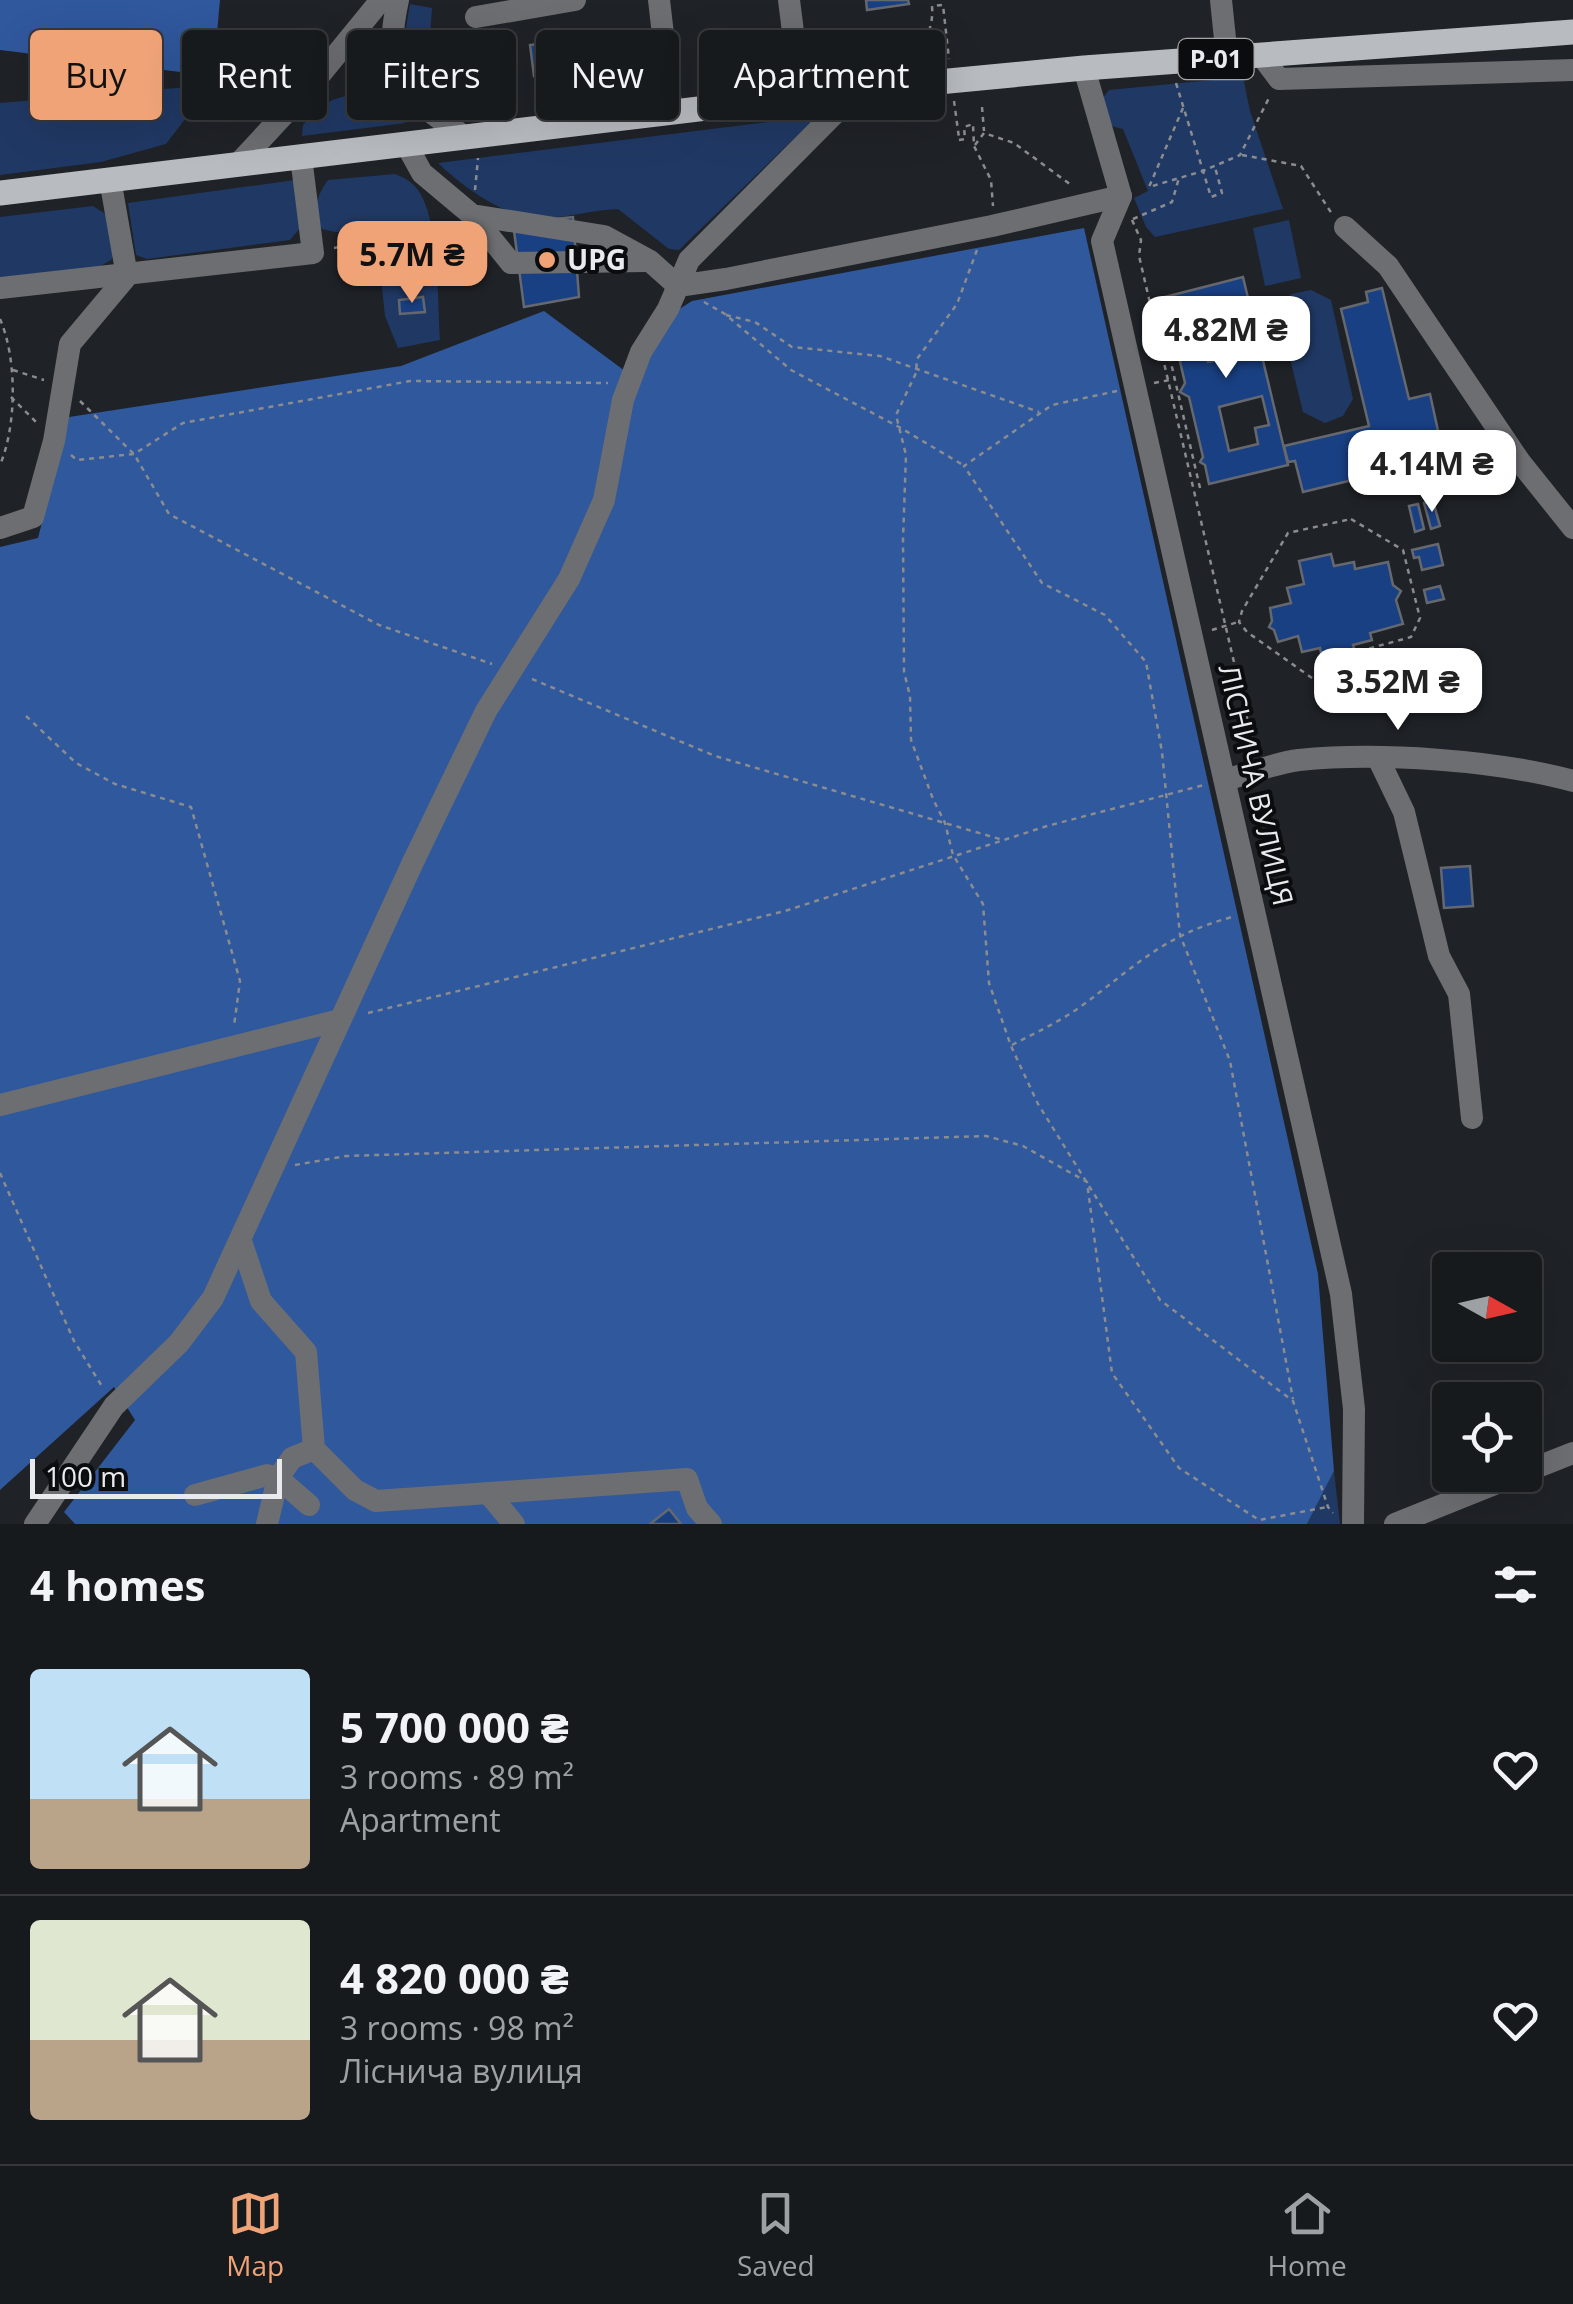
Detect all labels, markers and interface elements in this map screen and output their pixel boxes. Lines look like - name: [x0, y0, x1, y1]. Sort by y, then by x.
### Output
- chip: Buy: [30, 30, 162, 120]
- chip: Rent: [182, 30, 327, 120]
- chip: Filters: [347, 30, 516, 120]
- chip: New: [536, 30, 679, 120]
- chip: Apartment: [699, 30, 945, 120]
- road number: Р-01: [1178, 39, 1254, 79]
- pin: 5.7M ₴: [331, 221, 493, 306]
- text: 5.7M ₴: [359, 232, 465, 275]
- place label: UPG: [567, 240, 626, 278]
- marker: UPG: [536, 249, 558, 271]
- pin: 4.82M ₴: [1134, 296, 1318, 381]
- text: 4.82M ₴: [1164, 307, 1288, 350]
- pin: 4.14M ₴: [1340, 430, 1524, 515]
- text: 4.14M ₴: [1370, 441, 1494, 484]
- pin: 3.52M ₴: [1306, 648, 1490, 733]
- text: 3.52M ₴: [1336, 659, 1460, 702]
- street label: ЛІСНИЧА ВУЛИЦЯ: [1211, 661, 1303, 909]
- north arrow: [1432, 1252, 1542, 1362]
- map controls: [1432, 1252, 1542, 1492]
- button: locate: [1432, 1382, 1542, 1492]
- scale bar: [30, 1454, 282, 1498]
- text: 100 m: [45, 1457, 126, 1495]
- text: 4 homes: [30, 1556, 205, 1613]
- icon: filters: [1488, 1557, 1543, 1612]
- text: 5 700 000 ₴: [340, 1698, 569, 1755]
- icon: home: [110, 1709, 230, 1829]
- icon: heart: [1488, 1742, 1543, 1797]
- text: 3 rooms · 89 m²: [340, 1755, 574, 1798]
- text: Apartment: [340, 1798, 501, 1841]
- text: 4 820 000 ₴: [340, 1949, 569, 2006]
- icon: home: [110, 1960, 230, 2080]
- icon: heart: [1488, 1993, 1543, 2048]
- text: 3 rooms · 98 m²: [340, 2006, 574, 2049]
- text: Ліснича вулиця: [340, 2049, 583, 2092]
- tab: Map: [226, 2186, 284, 2284]
- tab: Saved: [737, 2186, 815, 2284]
- tab: Home: [1267, 2186, 1347, 2284]

